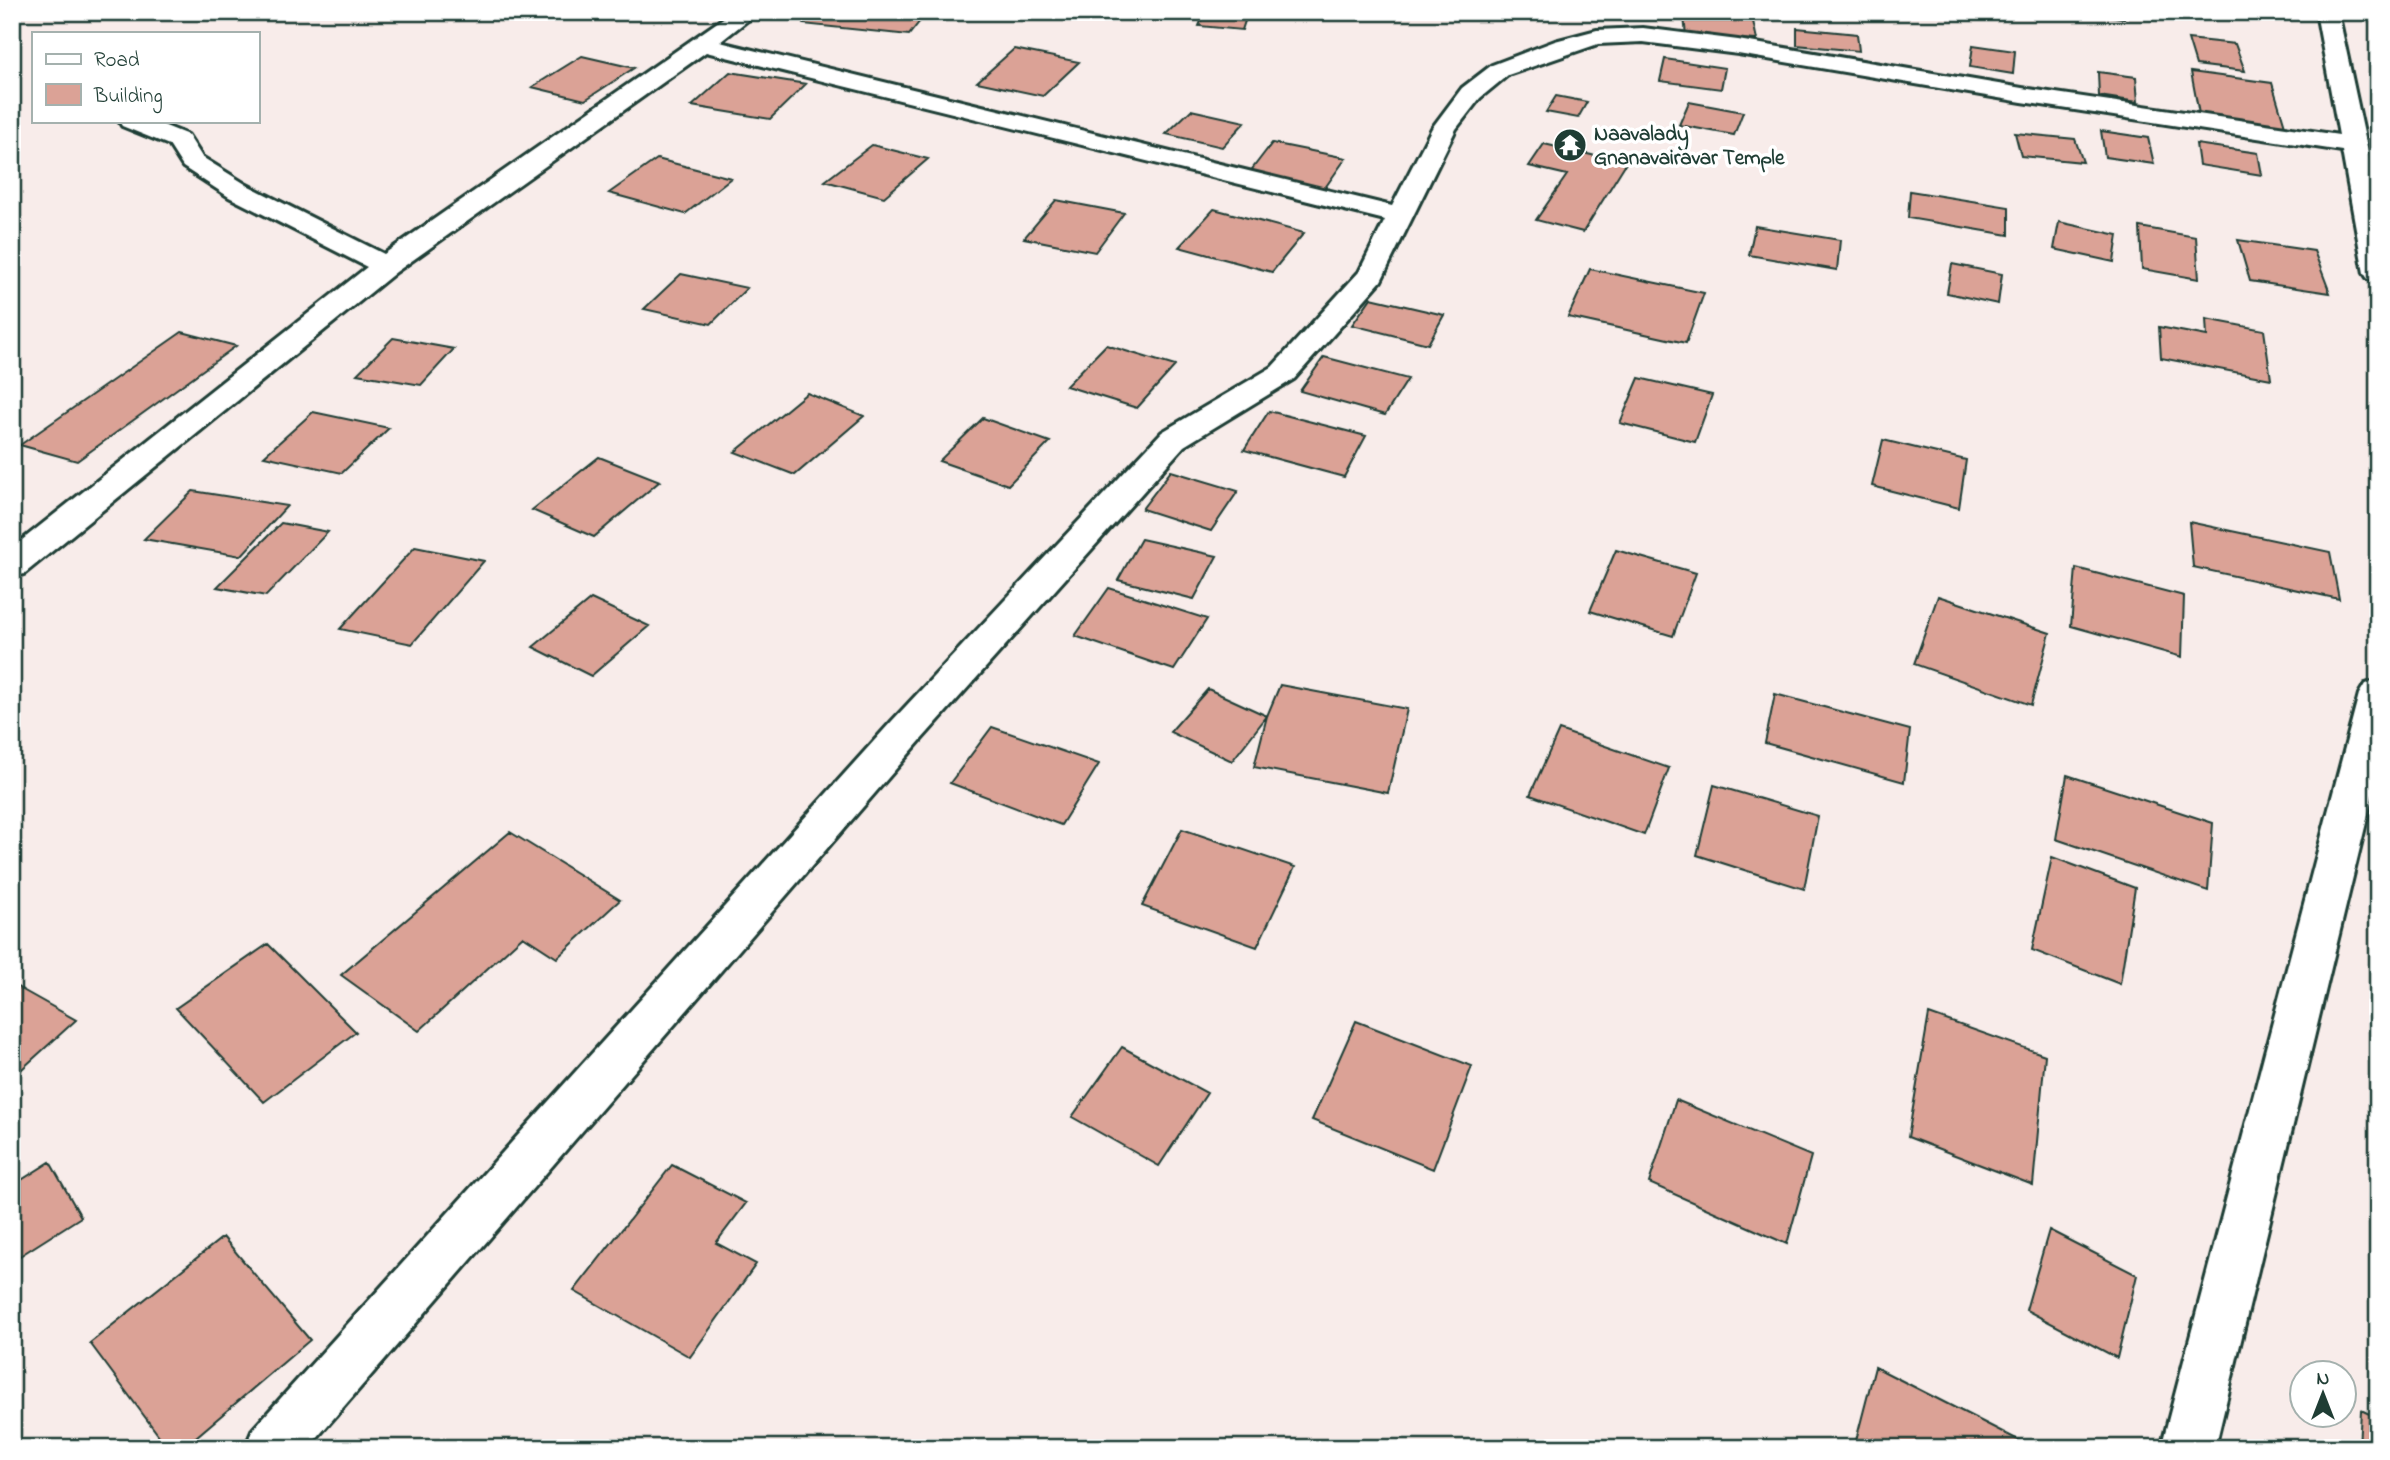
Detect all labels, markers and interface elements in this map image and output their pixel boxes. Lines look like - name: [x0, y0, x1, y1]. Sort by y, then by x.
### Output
- legend: [32, 32, 259, 122]
- text: Road: [94, 46, 140, 76]
- text: Building: [93, 82, 163, 114]
- place label: Naavalady Gnanavairavar Temple: [1594, 120, 1785, 174]
- temple icon: Naavalady Gnanavairavar Temple: [1551, 126, 1589, 164]
- north arrow: [2288, 1358, 2358, 1428]
- text: N: [2317, 1366, 2330, 1393]

